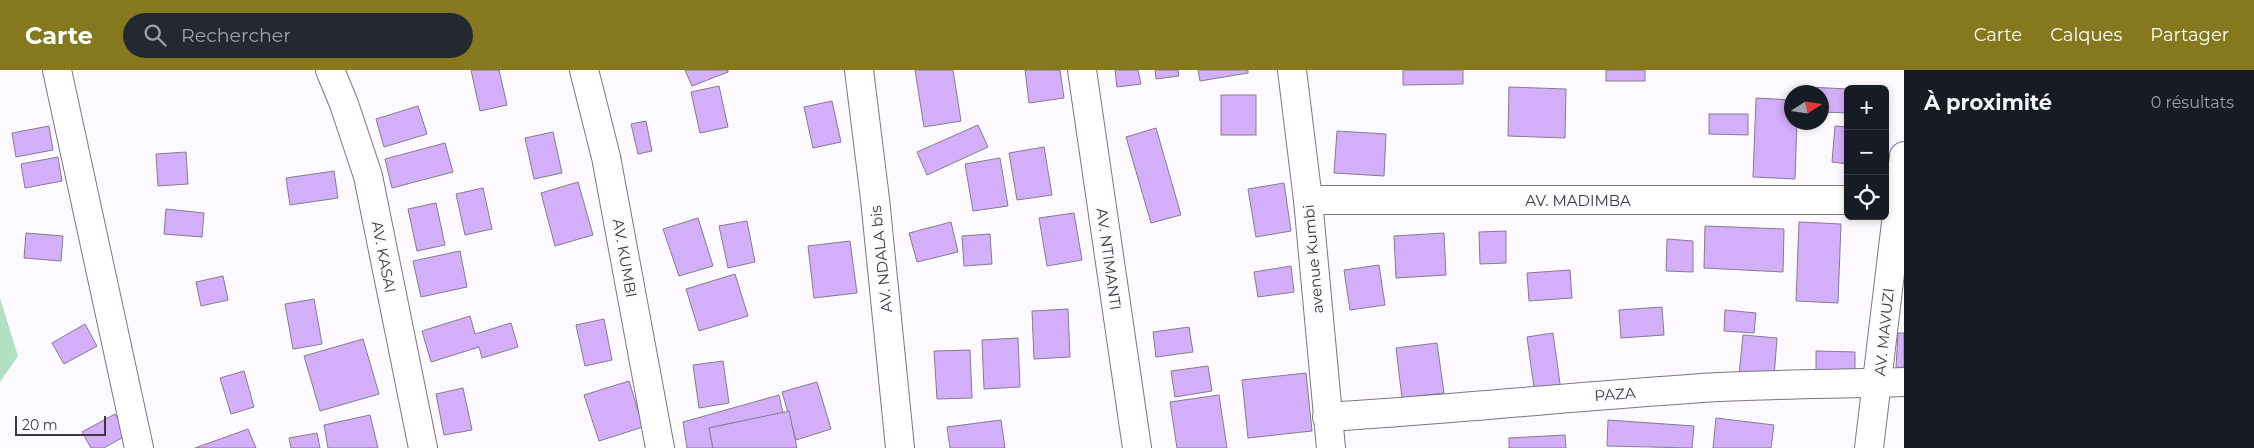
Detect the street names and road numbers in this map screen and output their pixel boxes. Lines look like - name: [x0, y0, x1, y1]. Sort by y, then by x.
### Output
- street label: AV. MADIMBA: [1525, 191, 1631, 210]
- street label: avenue Kumbi: [1299, 204, 1327, 314]
- street label: AV. NDALA bis: [866, 205, 896, 313]
- street label: AV. NTIMANTI: [1092, 207, 1126, 311]
- street label: AV. KUMBI: [609, 217, 641, 299]
- street label: AV. KASAI: [368, 219, 400, 295]
- street label: AV. MAVUZI: [1870, 287, 1898, 377]
- street label: PAZA: [1594, 383, 1637, 405]

